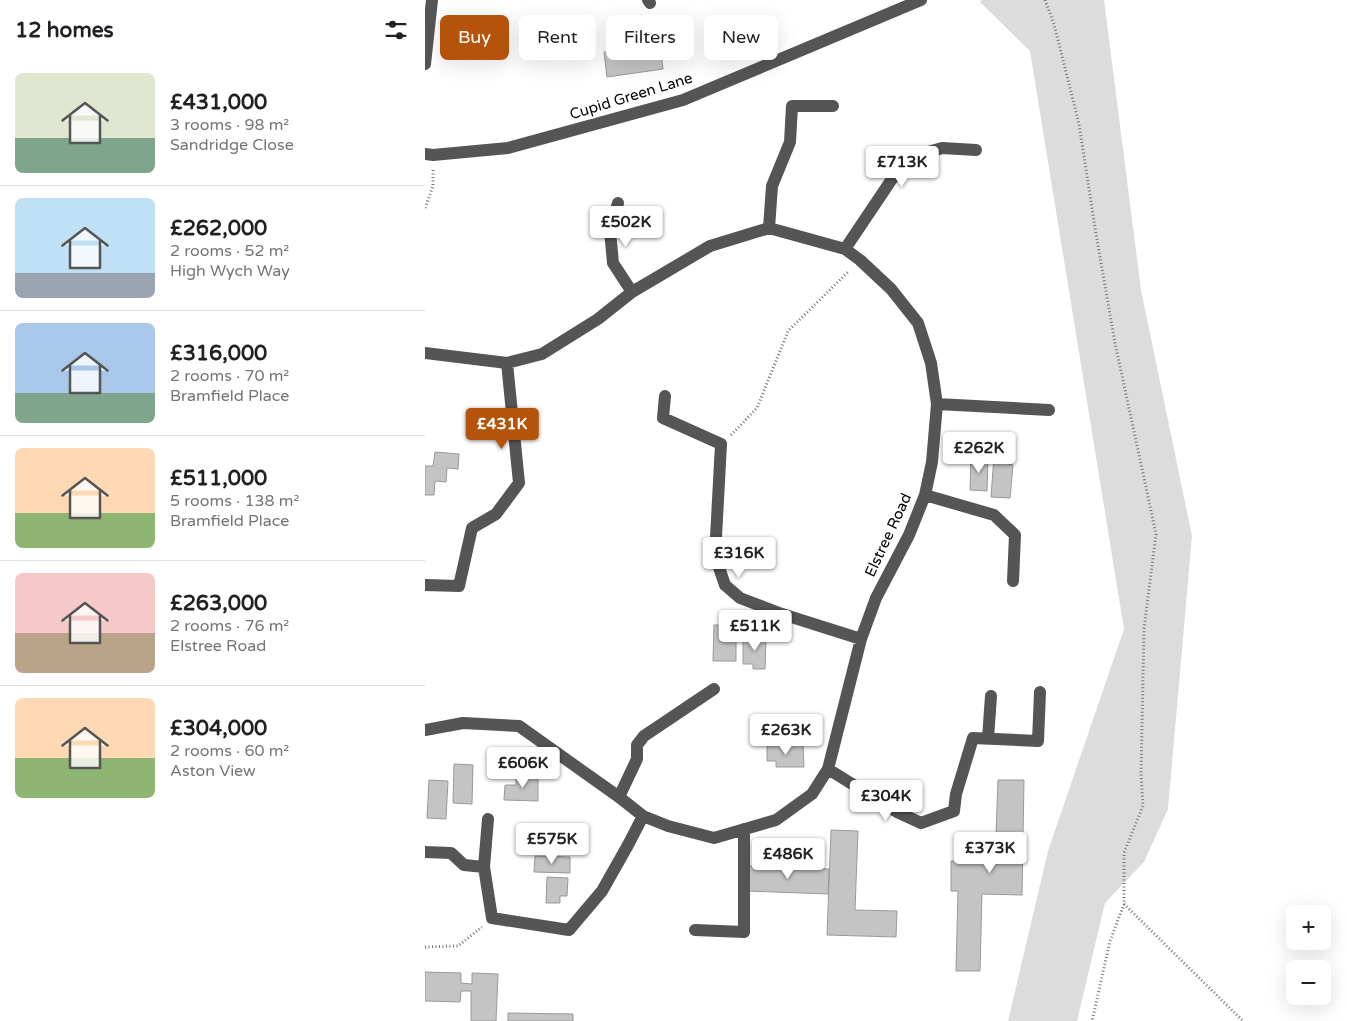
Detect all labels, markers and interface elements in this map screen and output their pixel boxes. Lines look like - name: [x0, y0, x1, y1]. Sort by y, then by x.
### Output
- chip: Buy: [440, 15, 509, 60]
- chip: Rent: [519, 15, 596, 60]
- chip: Filters: [606, 15, 694, 60]
- chip: New: [704, 15, 778, 60]
- icon: filters: [382, 16, 410, 44]
- text: 12 homes: [15, 18, 114, 43]
- street label: Cupid Green Lane: [567, 69, 695, 123]
- text: £431,000: [170, 90, 267, 115]
- icon: home: [55, 93, 115, 153]
- text: 3 rooms · 98 m²: [170, 115, 289, 135]
- text: Sandridge Close: [170, 135, 294, 155]
- pin: £713K: [867, 146, 937, 188]
- text: £713K: [877, 152, 927, 172]
- pin: £502K: [591, 206, 661, 248]
- text: £502K: [601, 212, 651, 232]
- text: £262,000: [170, 216, 267, 241]
- icon: home: [55, 218, 115, 278]
- text: 2 rooms · 52 m²: [170, 241, 289, 261]
- text: High Wych Way: [170, 261, 290, 281]
- text: £316,000: [170, 341, 267, 366]
- icon: home: [55, 343, 115, 403]
- text: 2 rooms · 70 m²: [170, 366, 289, 386]
- text: Bramfield Place: [170, 386, 289, 406]
- pin: £431K: [467, 408, 537, 450]
- text: £431K: [477, 414, 527, 434]
- pin: £262K: [944, 432, 1014, 474]
- text: £262K: [954, 438, 1004, 458]
- text: £511,000: [170, 466, 267, 491]
- icon: home: [55, 468, 115, 528]
- street label: Elstree Road: [861, 490, 915, 580]
- text: 5 rooms · 138 m²: [170, 491, 299, 511]
- text: Bramfield Place: [170, 511, 289, 531]
- pin: £316K: [704, 536, 774, 579]
- text: £316K: [714, 543, 764, 563]
- text: £263,000: [170, 591, 267, 616]
- icon: home: [55, 593, 115, 653]
- pin: £511K: [720, 610, 790, 652]
- text: 2 rooms · 76 m²: [170, 616, 289, 636]
- text: £511K: [730, 616, 780, 636]
- text: Elstree Road: [170, 636, 266, 656]
- pin: £263K: [751, 714, 821, 756]
- text: £304,000: [170, 716, 267, 741]
- icon: home: [55, 718, 115, 778]
- text: £263K: [761, 720, 811, 740]
- text: 2 rooms · 60 m²: [170, 741, 289, 761]
- pin: £606K: [488, 746, 558, 789]
- text: £606K: [498, 753, 548, 773]
- text: Aston View: [170, 761, 256, 781]
- pin: £304K: [851, 780, 921, 822]
- text: £304K: [861, 786, 911, 806]
- pin: £575K: [517, 822, 587, 865]
- text: £575K: [527, 829, 577, 849]
- pin: £373K: [955, 832, 1025, 874]
- pin: £486K: [753, 838, 823, 880]
- text: £373K: [965, 838, 1015, 858]
- text: £486K: [763, 844, 813, 864]
- map controls: [1286, 905, 1331, 1005]
- button: +: [1286, 905, 1331, 950]
- button: −: [1286, 960, 1331, 1005]

